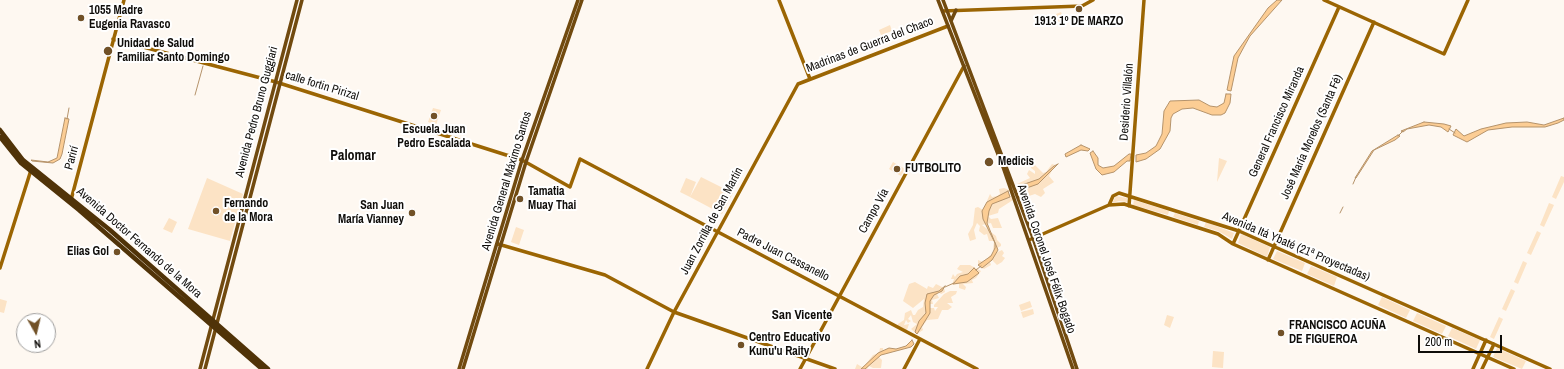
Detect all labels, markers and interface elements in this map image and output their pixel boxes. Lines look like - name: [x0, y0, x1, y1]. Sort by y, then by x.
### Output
- place label: 1055 Madre Eugenia Ravasco: [89, 4, 170, 32]
- marker: 1913 1º DE MARZO: [1074, 4, 1084, 14]
- marker: 1055 Madre Eugenia Ravasco: [76, 13, 86, 23]
- street label: Madrinas de Guerra del Chaco: [804, 14, 936, 76]
- place label: 1913 1º DE MARZO: [1035, 15, 1123, 29]
- place label: Unidad de Salud Familiar Santo Domingo: [117, 37, 230, 65]
- marker: Unidad de Salud Familiar Santo Domingo: [102, 45, 114, 57]
- street label: Avenida Pedro Bruno Guggiari: [233, 45, 281, 179]
- street label: Desiderio Villalón: [1117, 63, 1137, 141]
- street label: General Francisco Miranda: [1246, 64, 1308, 180]
- street label: calle fortin Pirizal: [284, 68, 360, 104]
- street label: José María Morelos (Santa Fé): [1278, 72, 1346, 202]
- street label: Avenida General Máximo Santos: [479, 110, 535, 252]
- marker: Escuela Juan Pedro Escalada: [429, 111, 439, 121]
- place label: Escuela Juan Pedro Escalada: [397, 123, 471, 151]
- street label: Parirí: [62, 145, 82, 171]
- district label: Palomar: [330, 148, 376, 164]
- place label: Medicis: [998, 155, 1034, 169]
- marker: Medicis: [983, 156, 995, 168]
- place label: FUTBOLITO: [905, 162, 961, 176]
- marker: FUTBOLITO: [892, 164, 902, 174]
- street label: Juan Zorrilla de San Martín: [678, 165, 746, 277]
- street label: Avenida Coronel José Félix Bogado: [1014, 182, 1078, 336]
- street label: Avenida Doctor Fernando de la Mora: [73, 185, 205, 301]
- place label: Tamatia Muay Thai: [528, 185, 576, 213]
- street label: Campo Vía: [856, 186, 892, 236]
- marker: Tamatia Muay Thai: [515, 194, 525, 204]
- place label: Fernando de la Mora: [224, 197, 273, 225]
- place label: San Juan María Vianney: [338, 199, 404, 227]
- marker: Fernando de la Mora: [211, 206, 221, 216]
- marker: San Juan María Vianney: [407, 208, 417, 218]
- street label: Avenida Itá Ybaté (21ª Proyectadas): [1220, 209, 1372, 285]
- street label: Padre Juan Cassanello: [734, 225, 832, 285]
- place label: Elias Gol: [67, 245, 109, 259]
- marker: Elias Gol: [112, 247, 122, 257]
- district label: San Vicente: [772, 308, 832, 324]
- north arrow: [16, 313, 56, 353]
- place label: FRANCISCO ACUÑA DE FIGUEROA: [1289, 319, 1386, 347]
- scale bar: [1420, 327, 1504, 353]
- marker: FRANCISCO ACUÑA DE FIGUEROA: [1276, 328, 1286, 338]
- place label: Centro Educativo Kunu'u Raity: [749, 331, 830, 359]
- text: 200 m: [1425, 334, 1452, 350]
- text: N: [33, 337, 42, 351]
- marker: Centro Educativo Kunu'u Raity: [736, 340, 746, 350]

